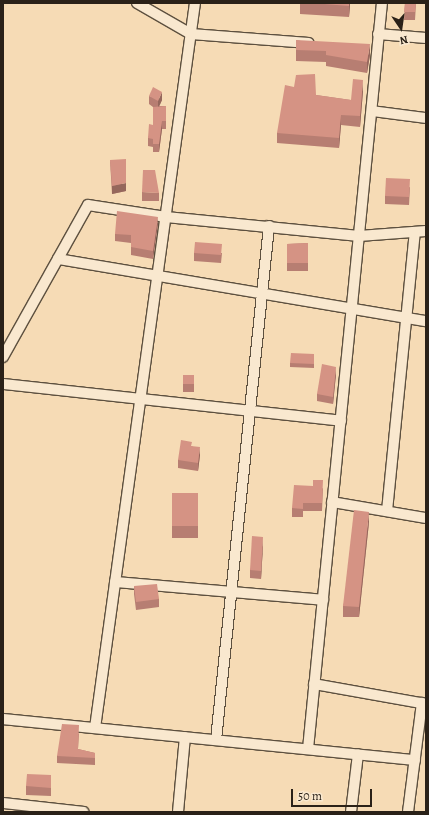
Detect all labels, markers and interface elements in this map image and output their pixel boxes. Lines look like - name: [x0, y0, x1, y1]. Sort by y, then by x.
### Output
- north arrow: [381, 8, 421, 48]
- text: N: [398, 32, 409, 48]
- scale bar: [293, 781, 374, 807]
- text: 50 m: [298, 788, 322, 804]

